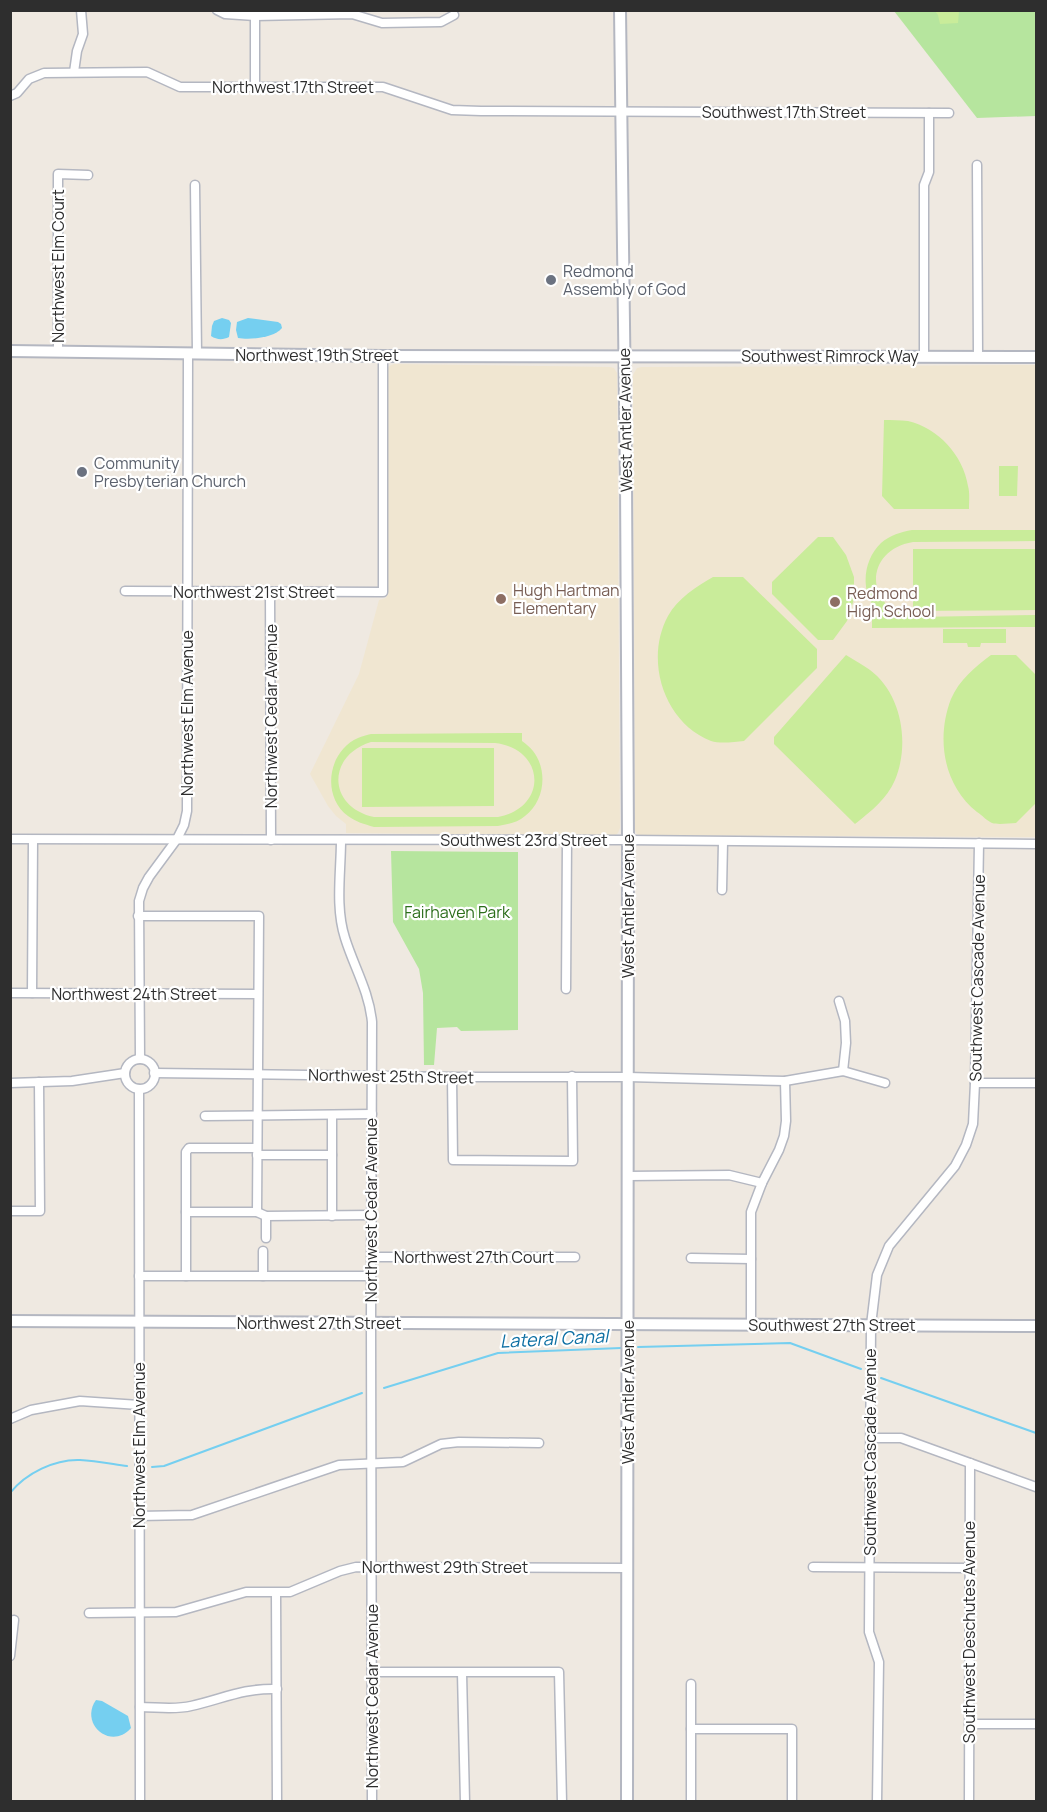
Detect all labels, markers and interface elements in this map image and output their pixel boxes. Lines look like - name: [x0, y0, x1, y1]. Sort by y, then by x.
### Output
- street label: Northwest 17th Street: [212, 76, 374, 98]
- street label: Southwest 17th Street: [702, 101, 866, 123]
- street label: Northwest Elm Court: [47, 189, 69, 343]
- place label: Redmond Assembly of God: [563, 260, 686, 300]
- marker: Redmond Assembly of God: [544, 273, 558, 287]
- street label: Northwest 19th Street: [235, 344, 399, 366]
- street label: Southwest Rimrock Way: [741, 345, 919, 367]
- street label: West Antler Avenue: [613, 348, 637, 492]
- place label: Community Presbyterian Church: [94, 452, 246, 492]
- marker: Community Presbyterian Church: [75, 465, 89, 479]
- place label: Hugh Hartman Elementary: [513, 579, 620, 619]
- street label: Northwest 21st Street: [173, 581, 335, 603]
- place label: Redmond High School: [847, 582, 935, 622]
- marker: Hugh Hartman Elementary: [494, 592, 508, 606]
- marker: Redmond High School: [828, 595, 842, 609]
- street label: Northwest Cedar Avenue: [260, 624, 282, 808]
- street label: Northwest Elm Avenue: [176, 630, 198, 796]
- street label: Southwest 23rd Street: [440, 829, 608, 851]
- street label: West Antler Avenue: [617, 834, 639, 978]
- street label: Southwest Cascade Avenue: [964, 874, 990, 1082]
- park label: Fairhaven Park: [404, 901, 511, 923]
- street label: Northwest 24th Street: [51, 983, 217, 1005]
- street label: Northwest 25th Street: [308, 1064, 474, 1088]
- street label: Northwest Cedar Avenue: [360, 1118, 382, 1302]
- street label: Northwest 27th Court: [394, 1246, 554, 1268]
- street label: Northwest 27th Street: [237, 1312, 401, 1334]
- street label: Southwest 27th Street: [748, 1314, 916, 1336]
- street label: West Antler Avenue: [617, 1320, 639, 1464]
- water label: Lateral Canal: [499, 1323, 611, 1353]
- street label: Southwest Cascade Avenue: [859, 1348, 881, 1556]
- street label: Northwest Elm Avenue: [128, 1362, 150, 1528]
- street label: Southwest Deschutes Avenue: [958, 1521, 980, 1743]
- street label: Northwest 29th Street: [362, 1556, 528, 1578]
- street label: Northwest Cedar Avenue: [361, 1604, 383, 1788]

